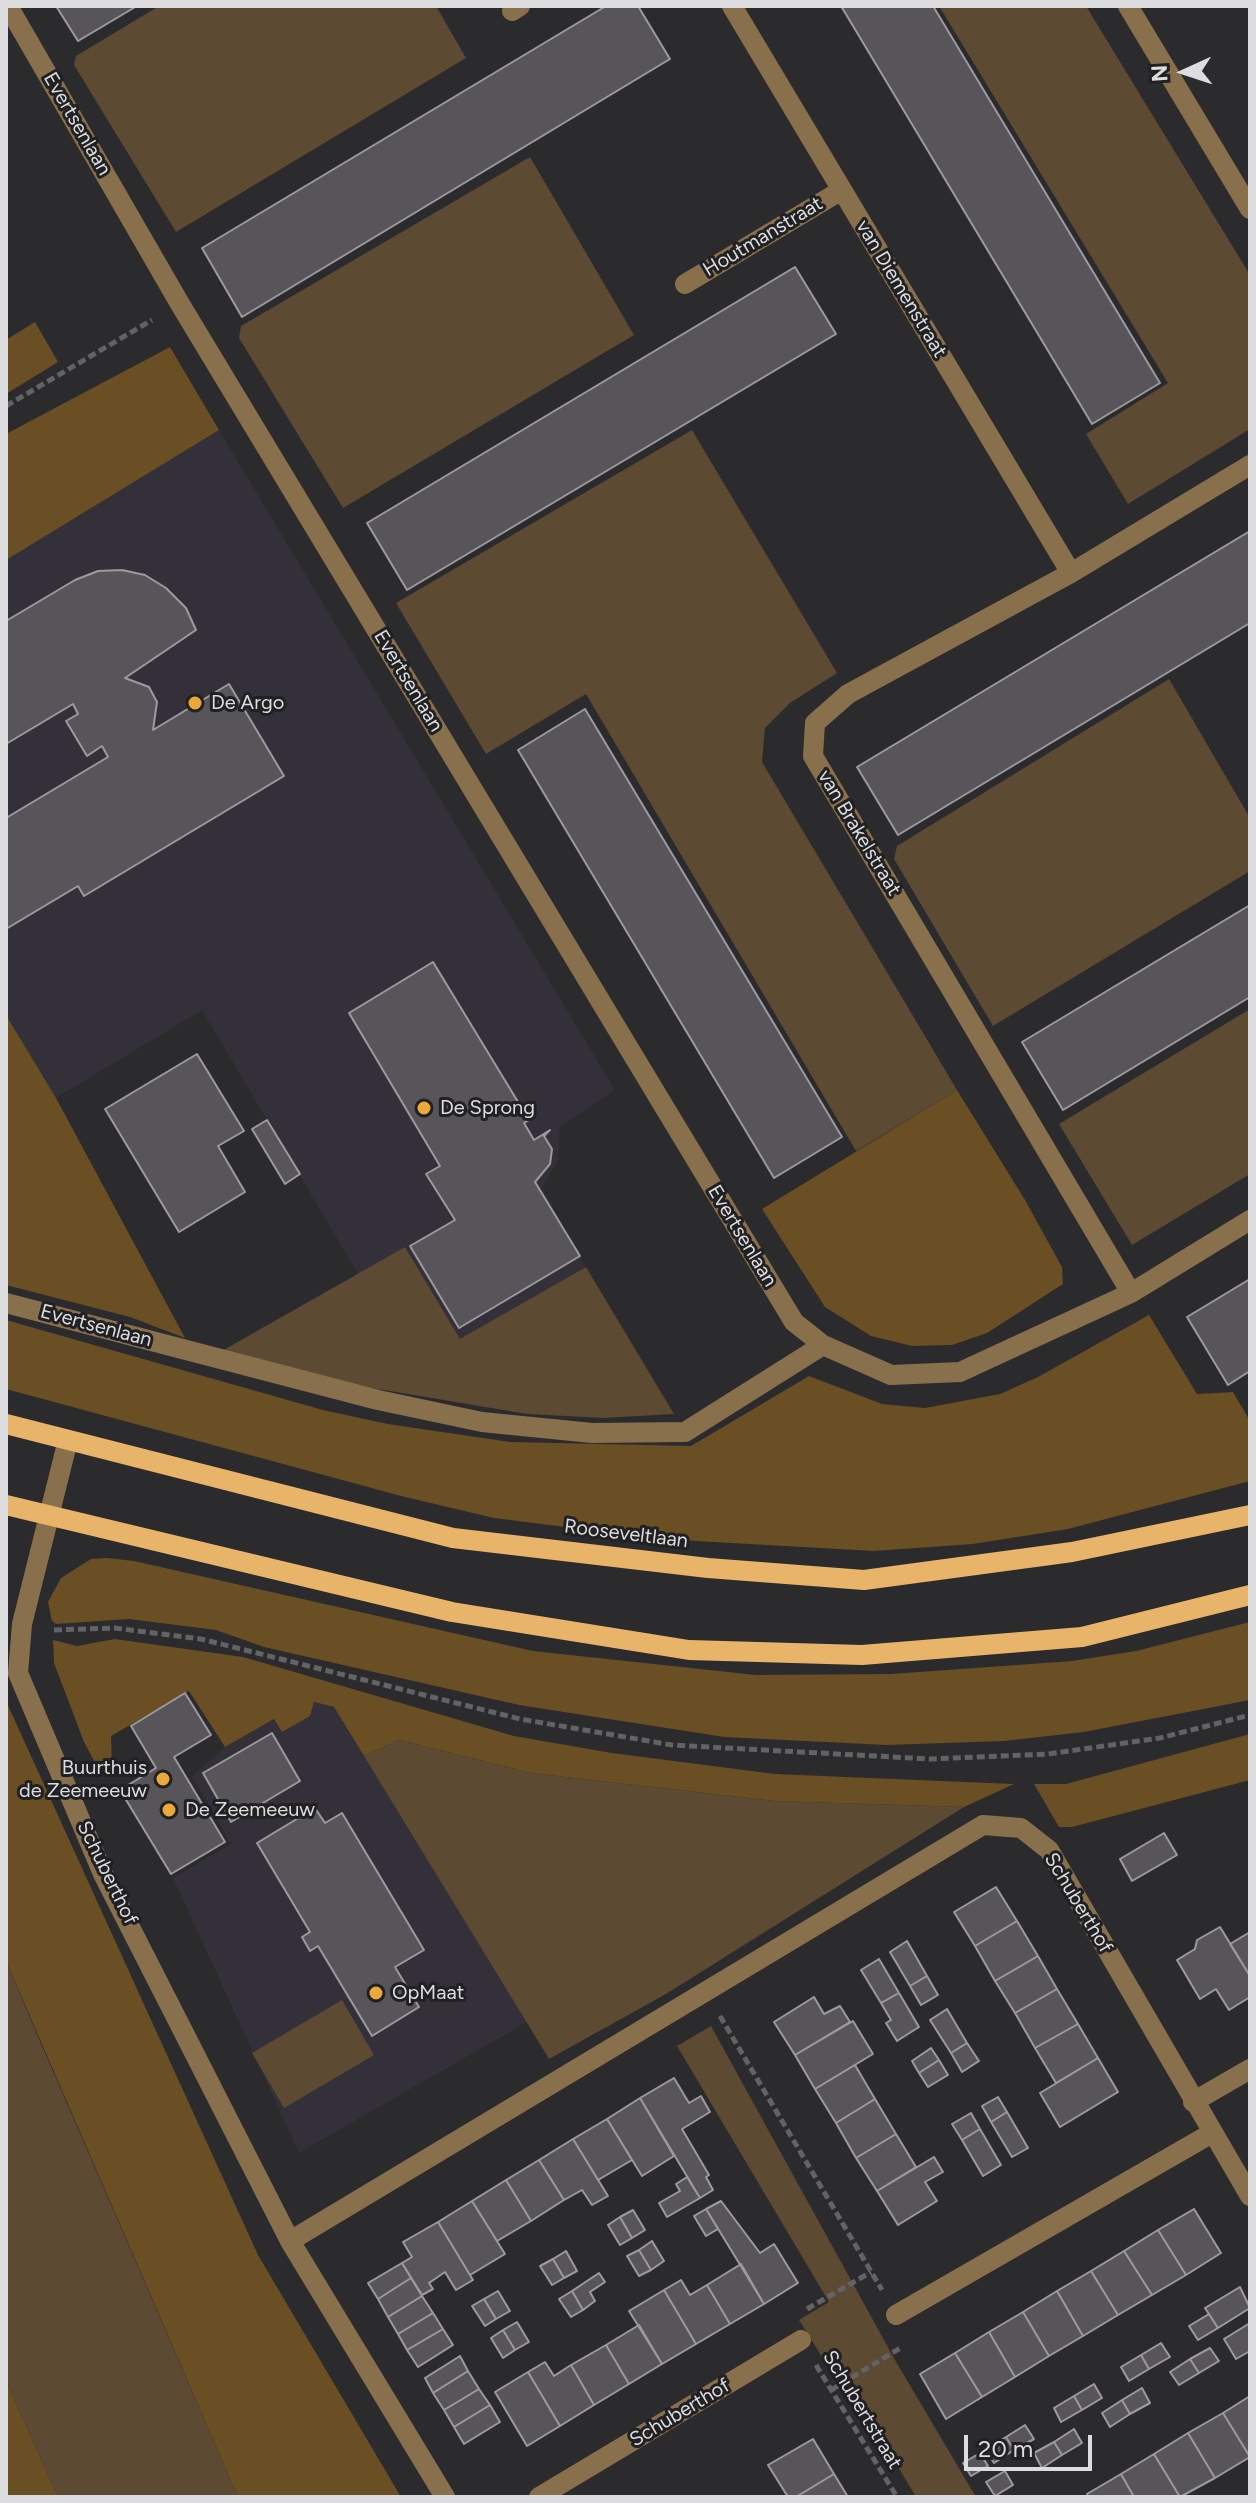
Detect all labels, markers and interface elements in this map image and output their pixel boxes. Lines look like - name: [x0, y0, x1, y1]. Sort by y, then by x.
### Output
- north arrow: [1144, 32, 1224, 112]
- text: N: [1146, 64, 1173, 82]
- street label: Evertsenlaan: [38, 68, 116, 180]
- street label: Houtmanstraat: [699, 192, 827, 282]
- street label: van Diemenstraat: [850, 216, 952, 362]
- street label: Evertsenlaan: [368, 626, 448, 736]
- place label: De Argo: [211, 691, 284, 715]
- marker: De Argo: [186, 694, 204, 712]
- street label: van Brakelstraat: [812, 766, 906, 900]
- place label: De Sprong: [440, 1096, 535, 1120]
- marker: De Sprong: [415, 1099, 433, 1117]
- street label: Evertsenlaan: [702, 1181, 782, 1291]
- street label: Evertsenlaan: [38, 1300, 154, 1352]
- street label: Rooseveltlaan: [563, 1514, 689, 1554]
- place label: Buurthuis de Zeemeeuw: [19, 1756, 147, 1803]
- marker: Buurthuis de Zeemeeuw: [154, 1770, 172, 1788]
- place label: De Zeemeeuw: [185, 1798, 315, 1822]
- marker: De Zeemeeuw: [160, 1801, 178, 1819]
- street label: Schuberthof: [72, 1817, 142, 1929]
- street label: Schuberthof: [1039, 1849, 1117, 1957]
- place label: OpMaat: [392, 1981, 464, 2005]
- marker: OpMaat: [367, 1984, 385, 2002]
- street label: Schubertstraat: [817, 2346, 907, 2474]
- street label: Schuberthof: [626, 2374, 734, 2452]
- scale bar: [968, 2419, 1096, 2469]
- text: 20 m: [978, 2434, 1033, 2463]

